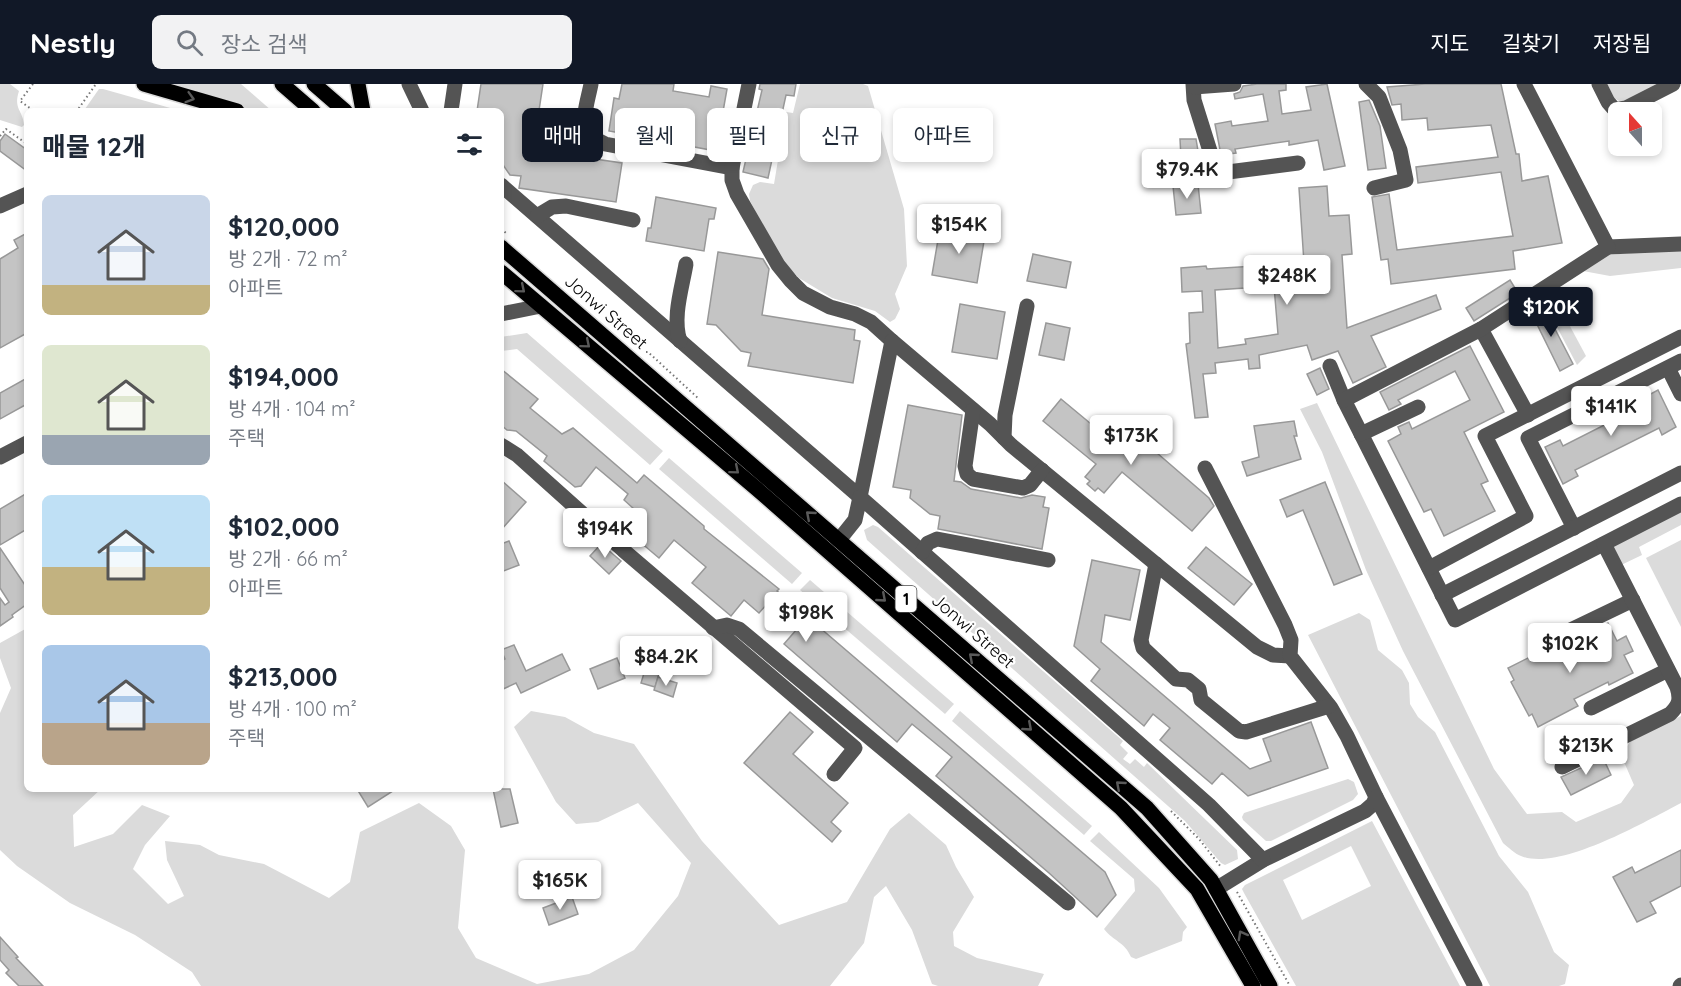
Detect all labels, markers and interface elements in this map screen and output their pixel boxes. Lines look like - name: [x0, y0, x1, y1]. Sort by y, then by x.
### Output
- search box: [152, 15, 572, 69]
- text: Nestly: [30, 25, 116, 60]
- icon: search: [173, 26, 206, 59]
- text: 장소 검색: [221, 30, 308, 58]
- text: 지도: [1430, 30, 1469, 56]
- text: 길찾기: [1502, 30, 1560, 56]
- text: 저장됨: [1593, 30, 1651, 56]
- one-way arrow: [184, 91, 195, 103]
- north arrow: [1608, 102, 1662, 156]
- map controls: [1608, 102, 1662, 156]
- chip: 매매: [522, 108, 603, 162]
- chip: 월세: [615, 108, 695, 162]
- chip: 필터: [707, 108, 788, 162]
- chip: 신규: [800, 108, 881, 162]
- chip: 아파트: [893, 108, 993, 162]
- icon: filters: [453, 128, 486, 161]
- text: 매물 12개: [42, 130, 146, 163]
- pin: $79.4K: [1138, 149, 1236, 200]
- text: $79.4K: [1156, 156, 1218, 181]
- pin: $154K: [917, 204, 1001, 255]
- text: $120,000: [228, 210, 339, 243]
- text: $154K: [931, 211, 987, 236]
- icon: home: [90, 219, 162, 291]
- text: 방 2개 · 72 m²: [228, 246, 348, 271]
- pin: $248K: [1245, 255, 1329, 306]
- text: $248K: [1257, 262, 1317, 287]
- street label: Jonwi Street: [560, 269, 653, 354]
- text: 아파트: [228, 275, 283, 300]
- one-way arrow: [514, 282, 525, 293]
- pin: $120K: [1509, 287, 1593, 338]
- text: $120K: [1523, 294, 1579, 319]
- one-way arrow: [579, 337, 590, 348]
- text: $194,000: [228, 360, 339, 393]
- icon: home: [90, 369, 162, 441]
- pin: $141K: [1569, 386, 1653, 437]
- text: $141K: [1585, 393, 1637, 418]
- text: 방 4개 · 104 m²: [228, 396, 356, 421]
- pin: $173K: [1089, 415, 1173, 466]
- text: $173K: [1104, 422, 1158, 447]
- text: 주택: [228, 425, 265, 450]
- one-way arrow: [728, 463, 739, 474]
- pin: $194K: [563, 508, 647, 559]
- text: $102,000: [228, 510, 339, 543]
- one-way arrow: [806, 511, 816, 522]
- text: $194K: [577, 515, 633, 540]
- icon: home: [90, 519, 162, 591]
- text: 방 2개 · 66 m²: [228, 546, 348, 571]
- text: 아파트: [228, 575, 283, 600]
- road number: 1: [896, 586, 916, 612]
- street label: Jonwi Street: [927, 588, 1020, 673]
- one-way arrow: [875, 591, 886, 602]
- pin: $198K: [764, 592, 848, 643]
- text: $198K: [778, 599, 834, 624]
- pin: $102K: [1528, 623, 1612, 674]
- text: $102K: [1542, 630, 1598, 655]
- pin: $84.2K: [617, 636, 715, 687]
- text: $84.2K: [634, 643, 698, 668]
- one-way arrow: [969, 653, 979, 664]
- text: $213,000: [228, 660, 337, 693]
- icon: home: [90, 669, 162, 741]
- text: 방 4개 · 100 m²: [228, 696, 357, 721]
- one-way arrow: [1021, 720, 1032, 731]
- text: 주택: [228, 725, 265, 750]
- pin: $213K: [1544, 725, 1628, 776]
- text: $213K: [1559, 732, 1613, 757]
- one-way arrow: [1116, 781, 1127, 792]
- pin: $165K: [518, 860, 602, 911]
- text: $165K: [532, 867, 588, 892]
- one-way arrow: [1238, 931, 1249, 941]

